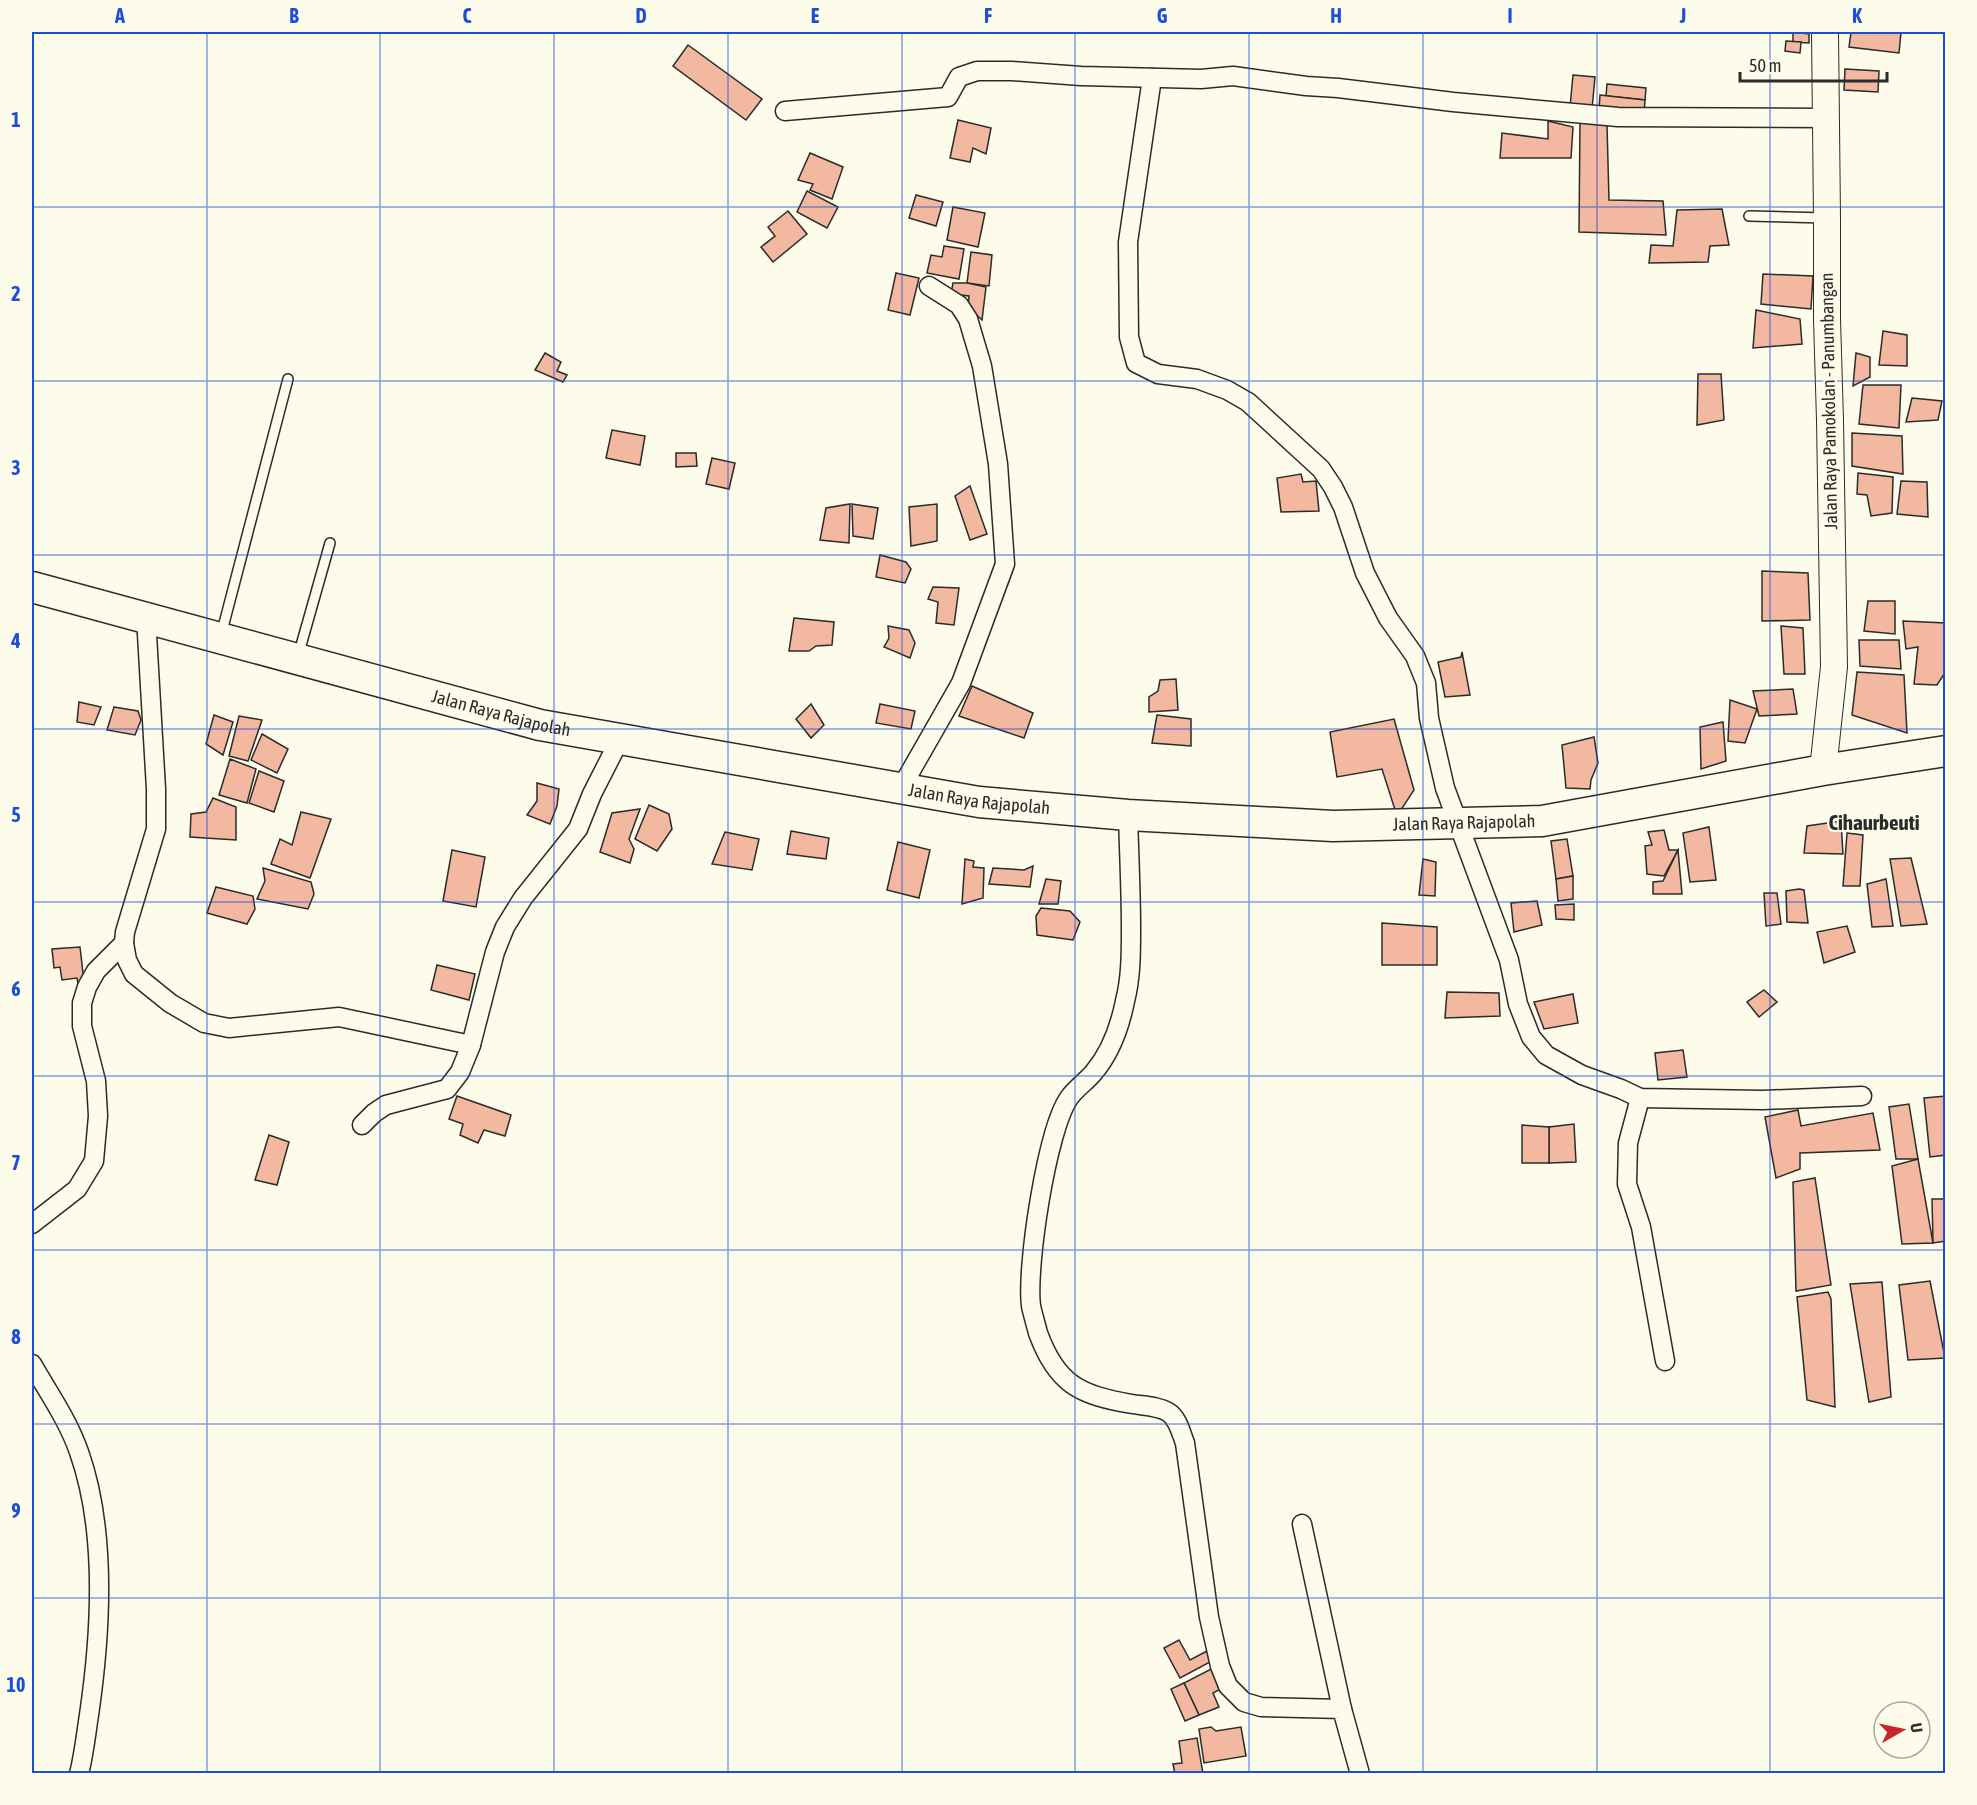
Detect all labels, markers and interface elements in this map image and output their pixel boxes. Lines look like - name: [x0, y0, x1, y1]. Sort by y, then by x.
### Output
- text: A: [114, 4, 125, 27]
- text: B: [289, 4, 299, 27]
- text: C: [463, 4, 472, 27]
- text: D: [635, 4, 647, 27]
- text: E: [811, 4, 820, 27]
- text: F: [984, 4, 992, 27]
- text: G: [1157, 4, 1168, 27]
- text: H: [1330, 4, 1342, 27]
- text: I: [1507, 4, 1513, 27]
- text: J: [1679, 4, 1686, 27]
- text: K: [1852, 4, 1862, 27]
- scale bar: [1740, 45, 1887, 83]
- text: 50 m: [1749, 55, 1781, 76]
- text: 1: [11, 108, 21, 131]
- street label: Jalan Raya Pamokolan - Panumbangan: [1816, 272, 1841, 530]
- text: 2: [11, 282, 21, 305]
- text: 3: [11, 456, 21, 479]
- text: 4: [10, 629, 21, 652]
- street label: Jalan Raya Rajapolah: [429, 685, 572, 740]
- street label: Jalan Raya Rajapolah: [907, 779, 1051, 818]
- text: 5: [11, 803, 21, 826]
- street label: Jalan Raya Rajapolah: [1392, 810, 1536, 835]
- district label: Cihaurbeuti: [1828, 810, 1920, 834]
- text: 6: [11, 977, 21, 1000]
- text: 7: [11, 1151, 21, 1174]
- text: 8: [11, 1325, 21, 1348]
- text: 9: [11, 1499, 21, 1522]
- text: 10: [7, 1673, 25, 1696]
- north arrow: [1872, 1700, 1932, 1760]
- text: U: [1907, 1722, 1926, 1734]

